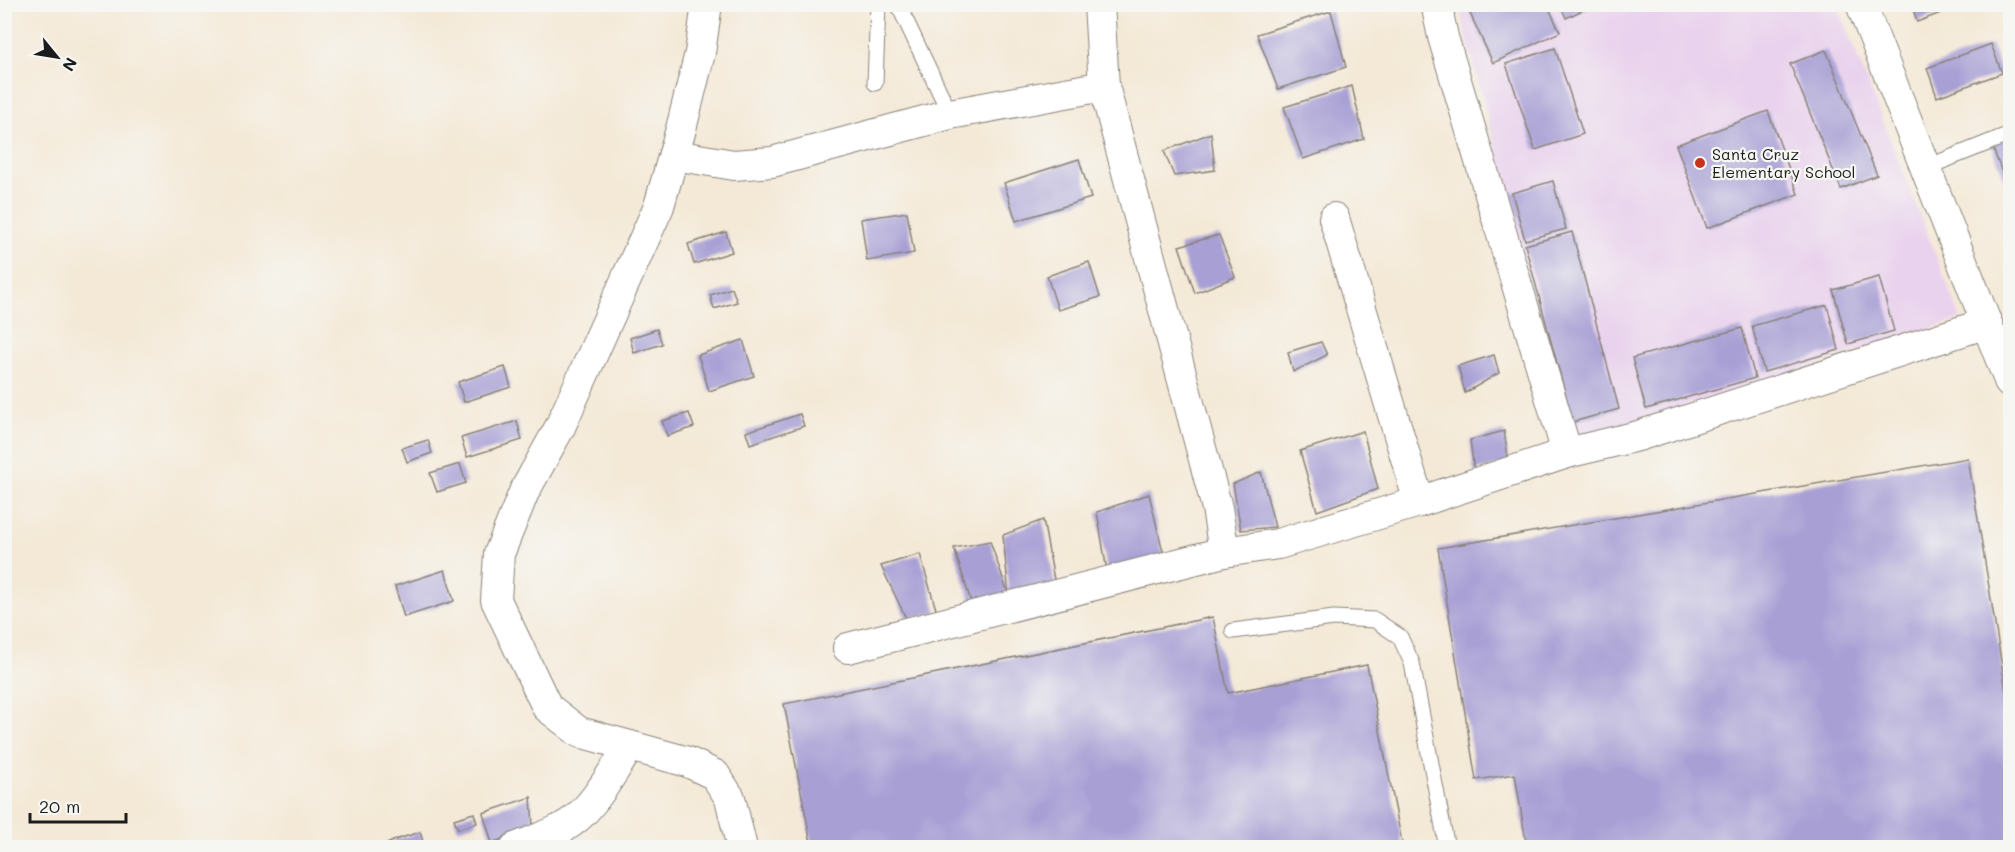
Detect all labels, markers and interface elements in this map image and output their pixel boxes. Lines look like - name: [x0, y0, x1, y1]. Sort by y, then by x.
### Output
- north arrow: [27, 27, 87, 87]
- text: N: [58, 54, 83, 75]
- place label: Santa Cruz Elementary School: [1712, 143, 1856, 182]
- marker: Santa Cruz Elementary School: [1693, 156, 1707, 170]
- scale bar: [30, 786, 126, 824]
- text: 20 m: [39, 794, 80, 818]

